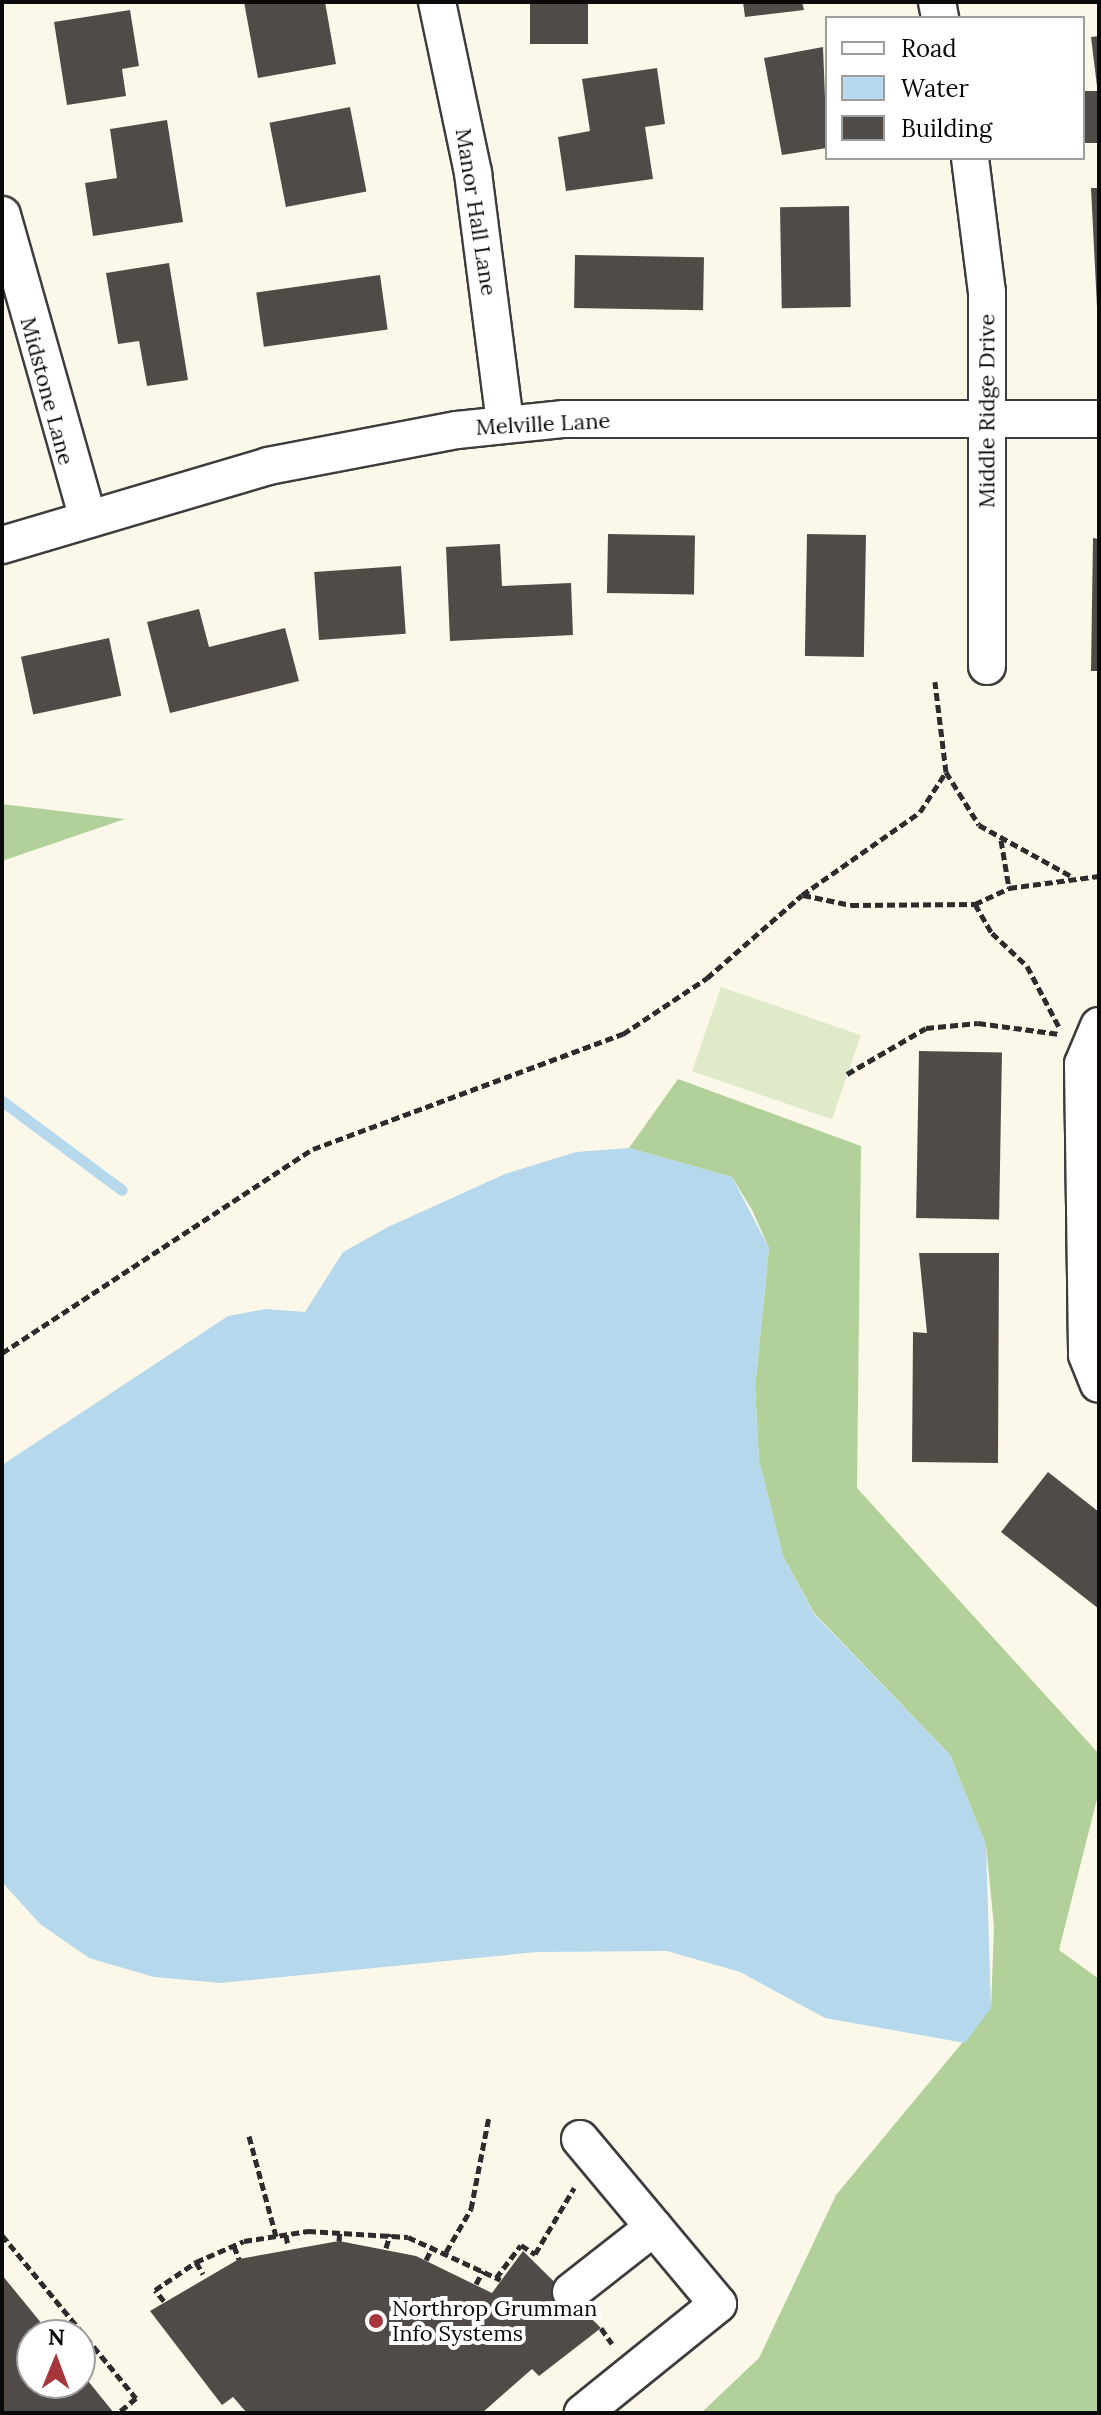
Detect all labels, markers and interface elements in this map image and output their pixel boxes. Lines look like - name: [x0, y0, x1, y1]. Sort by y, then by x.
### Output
- legend: [825, 16, 1085, 160]
- text: Road: [901, 33, 957, 64]
- text: Water: [901, 73, 969, 104]
- text: Building: [901, 113, 992, 144]
- street label: Manor Hall Lane: [450, 126, 502, 298]
- street label: Midstone Lane: [15, 314, 79, 468]
- street label: Middle Ridge Drive: [974, 314, 1000, 508]
- street label: Melville Lane: [475, 407, 611, 441]
- place label: Northrop Grumman Info Systems: [392, 2295, 597, 2346]
- marker: Northrop Grumman Info Systems: [367, 2312, 385, 2330]
- north arrow: [16, 2319, 96, 2399]
- text: N: [48, 2323, 65, 2351]

